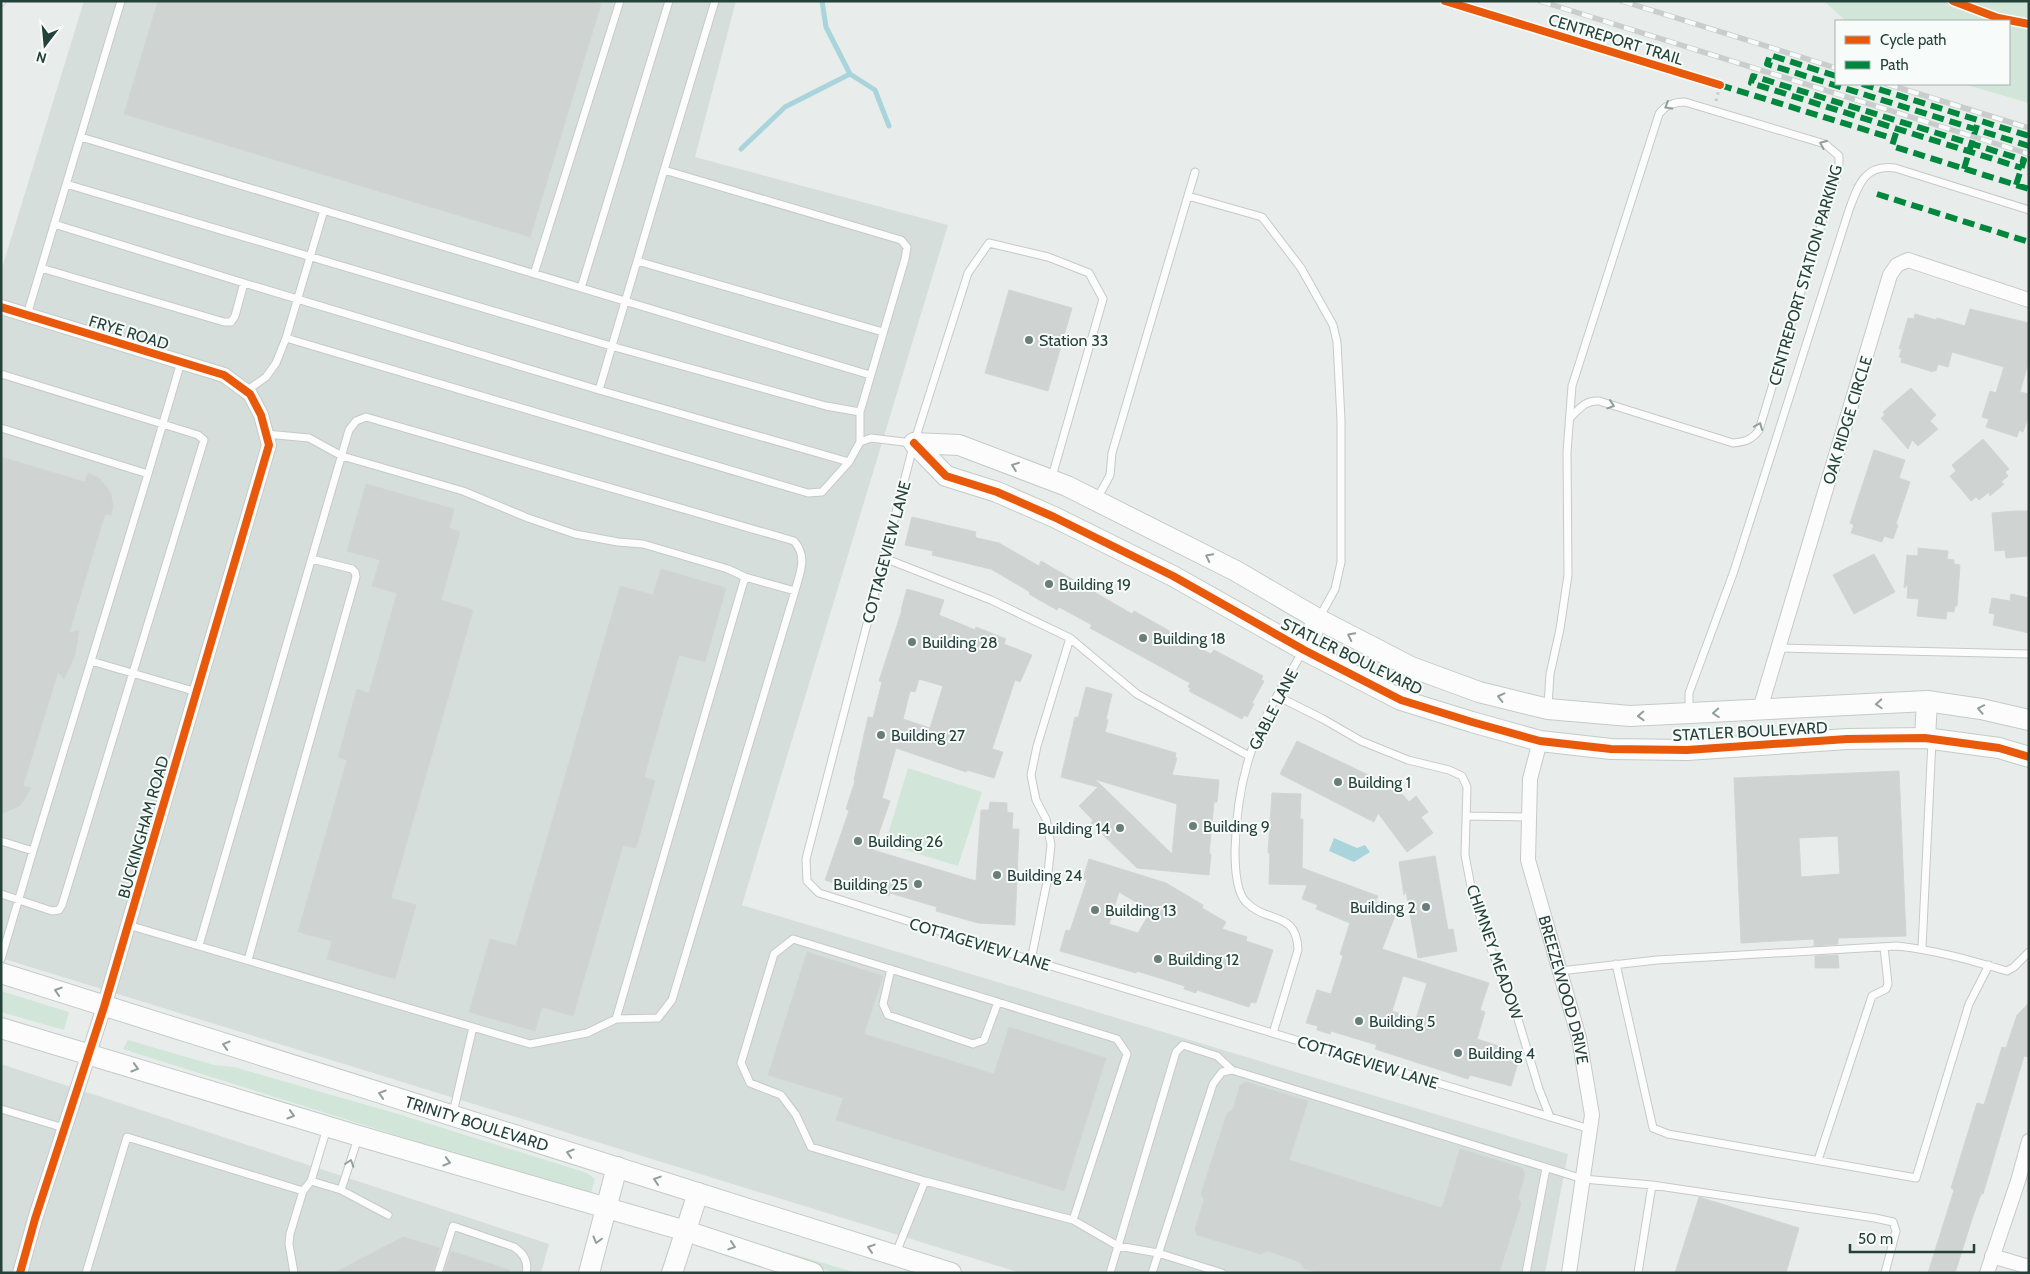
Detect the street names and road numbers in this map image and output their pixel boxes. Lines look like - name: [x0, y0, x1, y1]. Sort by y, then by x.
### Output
- street label: CENTREPORT TRAIL: [1546, 10, 1686, 69]
- street label: CENTREPORT STATION PARKING: [1765, 162, 1846, 388]
- street label: FRYE ROAD: [87, 311, 171, 354]
- street label: OAK RIDGE CIRCLE: [1819, 353, 1876, 487]
- street label: COTTAGEVIEW LANE: [858, 479, 915, 625]
- street label: STATLER BOULEVARD: [1278, 614, 1426, 699]
- street label: GABLE LANE: [1245, 665, 1302, 753]
- street label: STATLER BOULEVARD: [1672, 718, 1828, 745]
- street label: BUCKINGHAM ROAD: [114, 754, 173, 900]
- street label: CHIMNEY MEADOW: [1463, 882, 1527, 1023]
- street label: BREEZEWOOD DRIVE: [1534, 913, 1592, 1066]
- street label: COTTAGEVIEW LANE: [907, 914, 1053, 975]
- street label: COTTAGEVIEW LANE: [1295, 1032, 1441, 1093]
- street label: TRINITY BOULEVARD: [403, 1092, 551, 1155]

